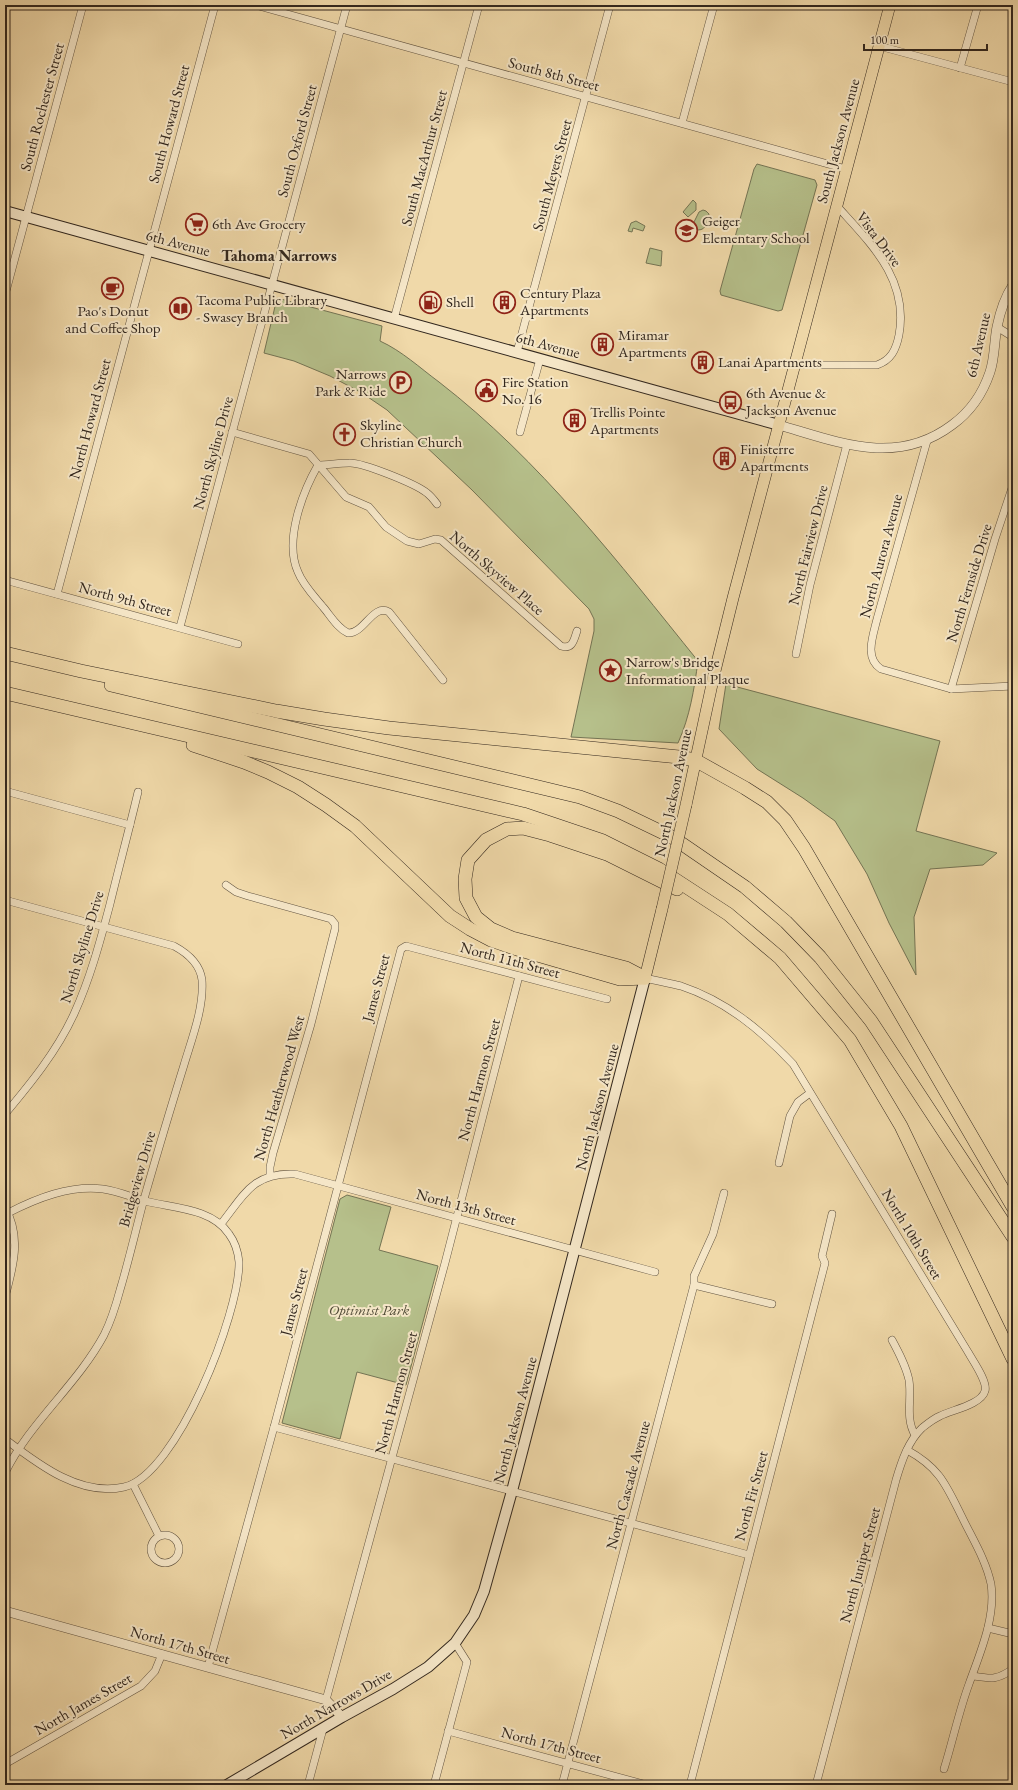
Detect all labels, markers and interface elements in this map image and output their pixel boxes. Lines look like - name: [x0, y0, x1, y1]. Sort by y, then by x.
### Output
- scale bar: [864, 26, 987, 52]
- text: 100 m: [870, 32, 900, 48]
- street label: South Rochester Street: [15, 40, 68, 173]
- street label: South 8th Street: [507, 52, 602, 95]
- street label: South Howard Street: [144, 62, 194, 185]
- street label: South Jackson Avenue: [812, 76, 863, 205]
- street label: South Oxford Street: [272, 82, 321, 199]
- street label: South MacArthur Street: [396, 88, 451, 228]
- street label: South Meyers Street: [528, 117, 576, 233]
- street label: Vista Drive: [853, 207, 906, 270]
- supermarket icon: 6th Ave Grocery: [184, 211, 210, 237]
- place label: Geiger Elementary School: [702, 211, 810, 247]
- place label: 6th Ave Grocery: [212, 214, 306, 233]
- school or university icon: Geiger Elementary School: [673, 217, 699, 243]
- street label: 6th Avenue: [144, 225, 212, 260]
- district label: Tahoma Narrows: [221, 245, 337, 266]
- cafe icon: Pao's Donut and Coffee Shop: [100, 275, 126, 301]
- place label: Century Plaza Apartments: [519, 283, 601, 319]
- fuel station icon: Shell: [418, 289, 444, 315]
- building icon: Century Plaza Apartments: [492, 289, 518, 315]
- place label: Tacoma Public Library - Swasey Branch: [196, 290, 328, 326]
- place label: Shell: [446, 292, 474, 311]
- library icon: Tacoma Public Library - Swasey Branch: [167, 296, 193, 322]
- place label: Pao's Donut and Coffee Shop: [65, 301, 161, 337]
- street label: 6th Avenue: [961, 311, 994, 379]
- place label: Miramar Apartments: [617, 325, 687, 361]
- street label: 6th Avenue: [514, 327, 582, 362]
- building icon: Miramar Apartments: [590, 331, 616, 357]
- building icon: Lanai Apartments: [689, 349, 715, 375]
- place label: Lanai Apartments: [718, 352, 822, 371]
- street label: North Howard Street: [64, 356, 115, 481]
- place label: Narrows Park & Ride: [315, 364, 386, 400]
- parking icon: Narrows Park & Ride: [388, 370, 414, 396]
- place label: Fire Station No. 16: [502, 372, 569, 408]
- public building icon: Fire Station No. 16: [474, 378, 500, 404]
- place label: 6th Avenue & Jackson Avenue: [744, 383, 837, 419]
- bus stop icon: 6th Avenue & Jackson Avenue: [718, 389, 744, 415]
- street label: North Skyline Drive: [188, 394, 237, 512]
- place label: Trellis Pointe Apartments: [589, 402, 665, 438]
- building icon: Trellis Pointe Apartments: [561, 408, 587, 434]
- place label: Skyline Christian Church: [360, 415, 463, 451]
- church icon: Skyline Christian Church: [331, 421, 357, 447]
- place label: Finisterre Apartments: [739, 439, 809, 475]
- building icon: Finisterre Apartments: [711, 445, 737, 471]
- street label: North Fairview Drive: [783, 483, 832, 607]
- street label: North Aurora Avenue: [855, 492, 906, 620]
- street label: North Fernside Drive: [941, 521, 996, 644]
- street label: North Skyview Place: [446, 526, 549, 619]
- street label: North 9th Street: [77, 577, 174, 620]
- place label: Narrow's Bridge Informational Plaque: [626, 652, 749, 688]
- place icon: Narrow's Bridge Informational Plaque: [598, 658, 624, 684]
- street label: North Jackson Avenue: [650, 727, 695, 859]
- street label: North Skyline Drive: [55, 888, 108, 1005]
- street label: North 11th Street: [458, 937, 562, 982]
- street label: James Street: [357, 952, 394, 1026]
- street label: North Heatherwood West: [249, 1013, 308, 1163]
- street label: North Harmon Street: [453, 1016, 504, 1143]
- street label: North Jackson Avenue: [570, 1041, 623, 1172]
- street label: Bridgeview Drive: [114, 1129, 159, 1229]
- street label: North 13th Street: [414, 1184, 518, 1229]
- street label: North 10th Street: [878, 1185, 947, 1283]
- street label: James Street: [275, 1266, 312, 1340]
- park label: Optimist Park: [329, 1300, 410, 1319]
- street label: North Harmon Street: [370, 1329, 421, 1456]
- street label: North Jackson Avenue: [488, 1354, 541, 1485]
- street label: North Cascade Avenue: [601, 1418, 654, 1551]
- street label: North Fir Street: [729, 1449, 772, 1543]
- street label: North Juniper Street: [835, 1505, 884, 1625]
- street label: North 17th Street: [128, 1621, 232, 1668]
- street label: North Narrows Drive: [277, 1664, 395, 1743]
- street label: North James Street: [31, 1668, 135, 1739]
- street label: North 17th Street: [499, 1722, 603, 1767]

